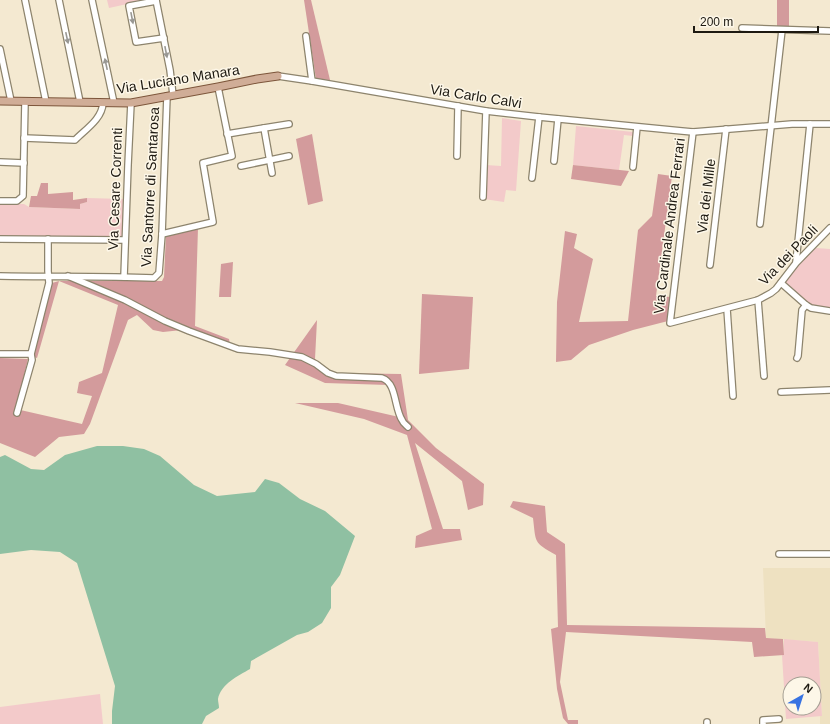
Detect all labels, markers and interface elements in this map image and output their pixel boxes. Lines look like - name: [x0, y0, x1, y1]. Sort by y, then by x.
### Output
- scale bar: [694, 8, 818, 34]
- one-way arrow: [129, 12, 135, 24]
- text: 200 m: [700, 15, 733, 29]
- one-way arrow: [64, 32, 70, 44]
- one-way arrow: [164, 46, 170, 58]
- one-way arrow: [103, 58, 109, 71]
- street label: Via Luciano Manara: [115, 61, 241, 97]
- street label: Via Carlo Calvi: [429, 81, 523, 111]
- street label: Via Santorre di Santarosa: [138, 106, 162, 267]
- street label: Via Cesare Correnti: [105, 127, 125, 251]
- street label: Via Cardinale Andrea Ferrari: [650, 137, 688, 315]
- street label: Via dei Mille: [693, 157, 719, 234]
- street label: Via dei Paoli: [755, 222, 821, 288]
- north arrow: [782, 676, 822, 716]
- text: N: [801, 681, 815, 695]

